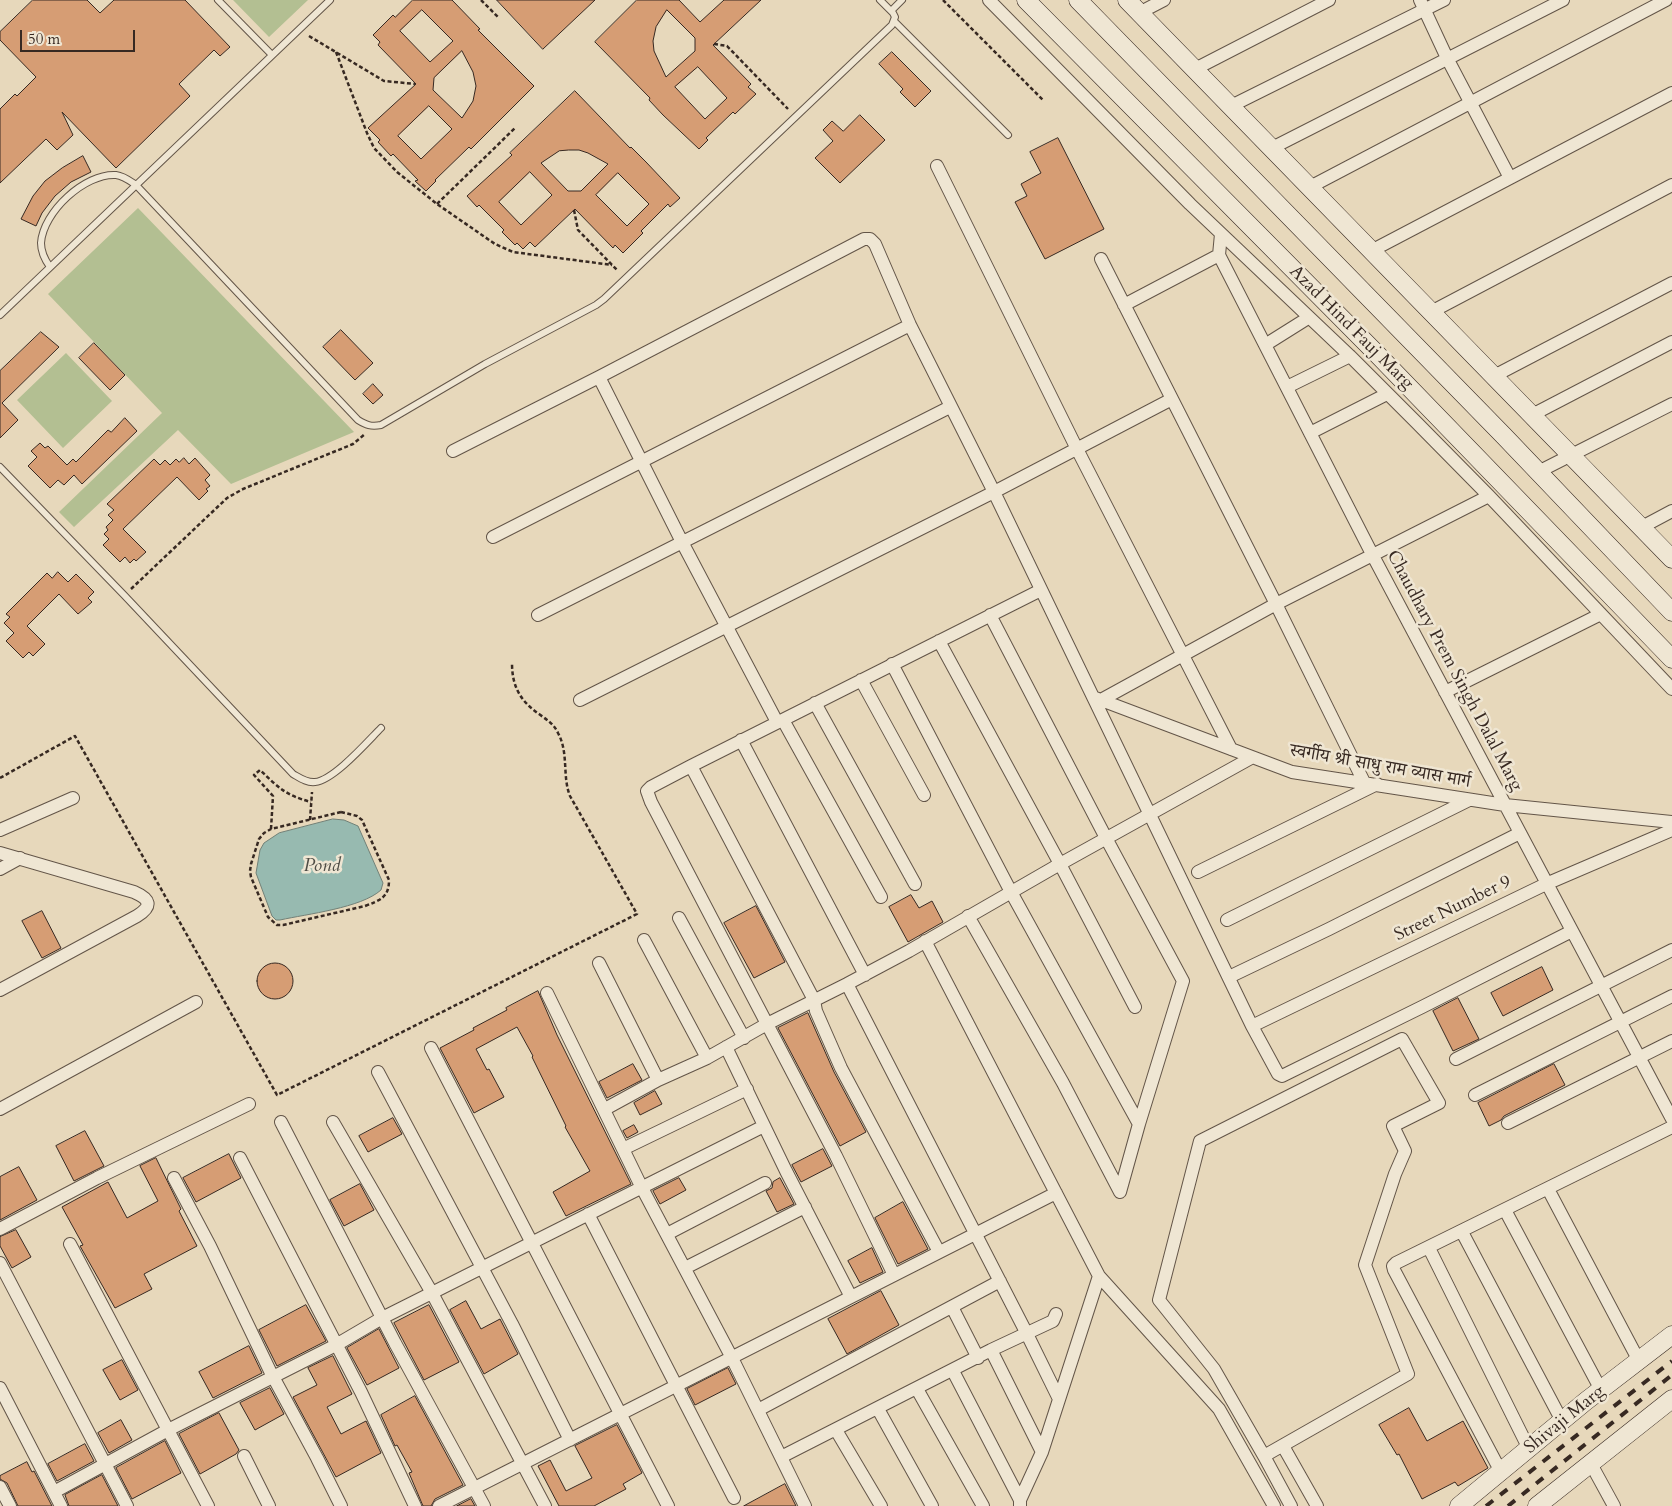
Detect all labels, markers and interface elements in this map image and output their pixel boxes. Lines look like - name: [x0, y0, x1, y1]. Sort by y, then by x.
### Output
- scale bar: [22, 20, 138, 52]
- text: 50 m: [28, 29, 60, 49]
- street label: Azad Hind Fauj Marg: [1284, 261, 1418, 395]
- street label: Chaudhary Prem Singh Dalal Marg: [1381, 547, 1527, 795]
- street label: स्वर्गीय श्री साधु राम व्यास मार्ग: [1288, 740, 1472, 794]
- water label: Pond: [303, 856, 341, 878]
- street label: Street Number 9: [1391, 871, 1515, 947]
- street label: Shivaji Marg: [1520, 1381, 1610, 1459]

